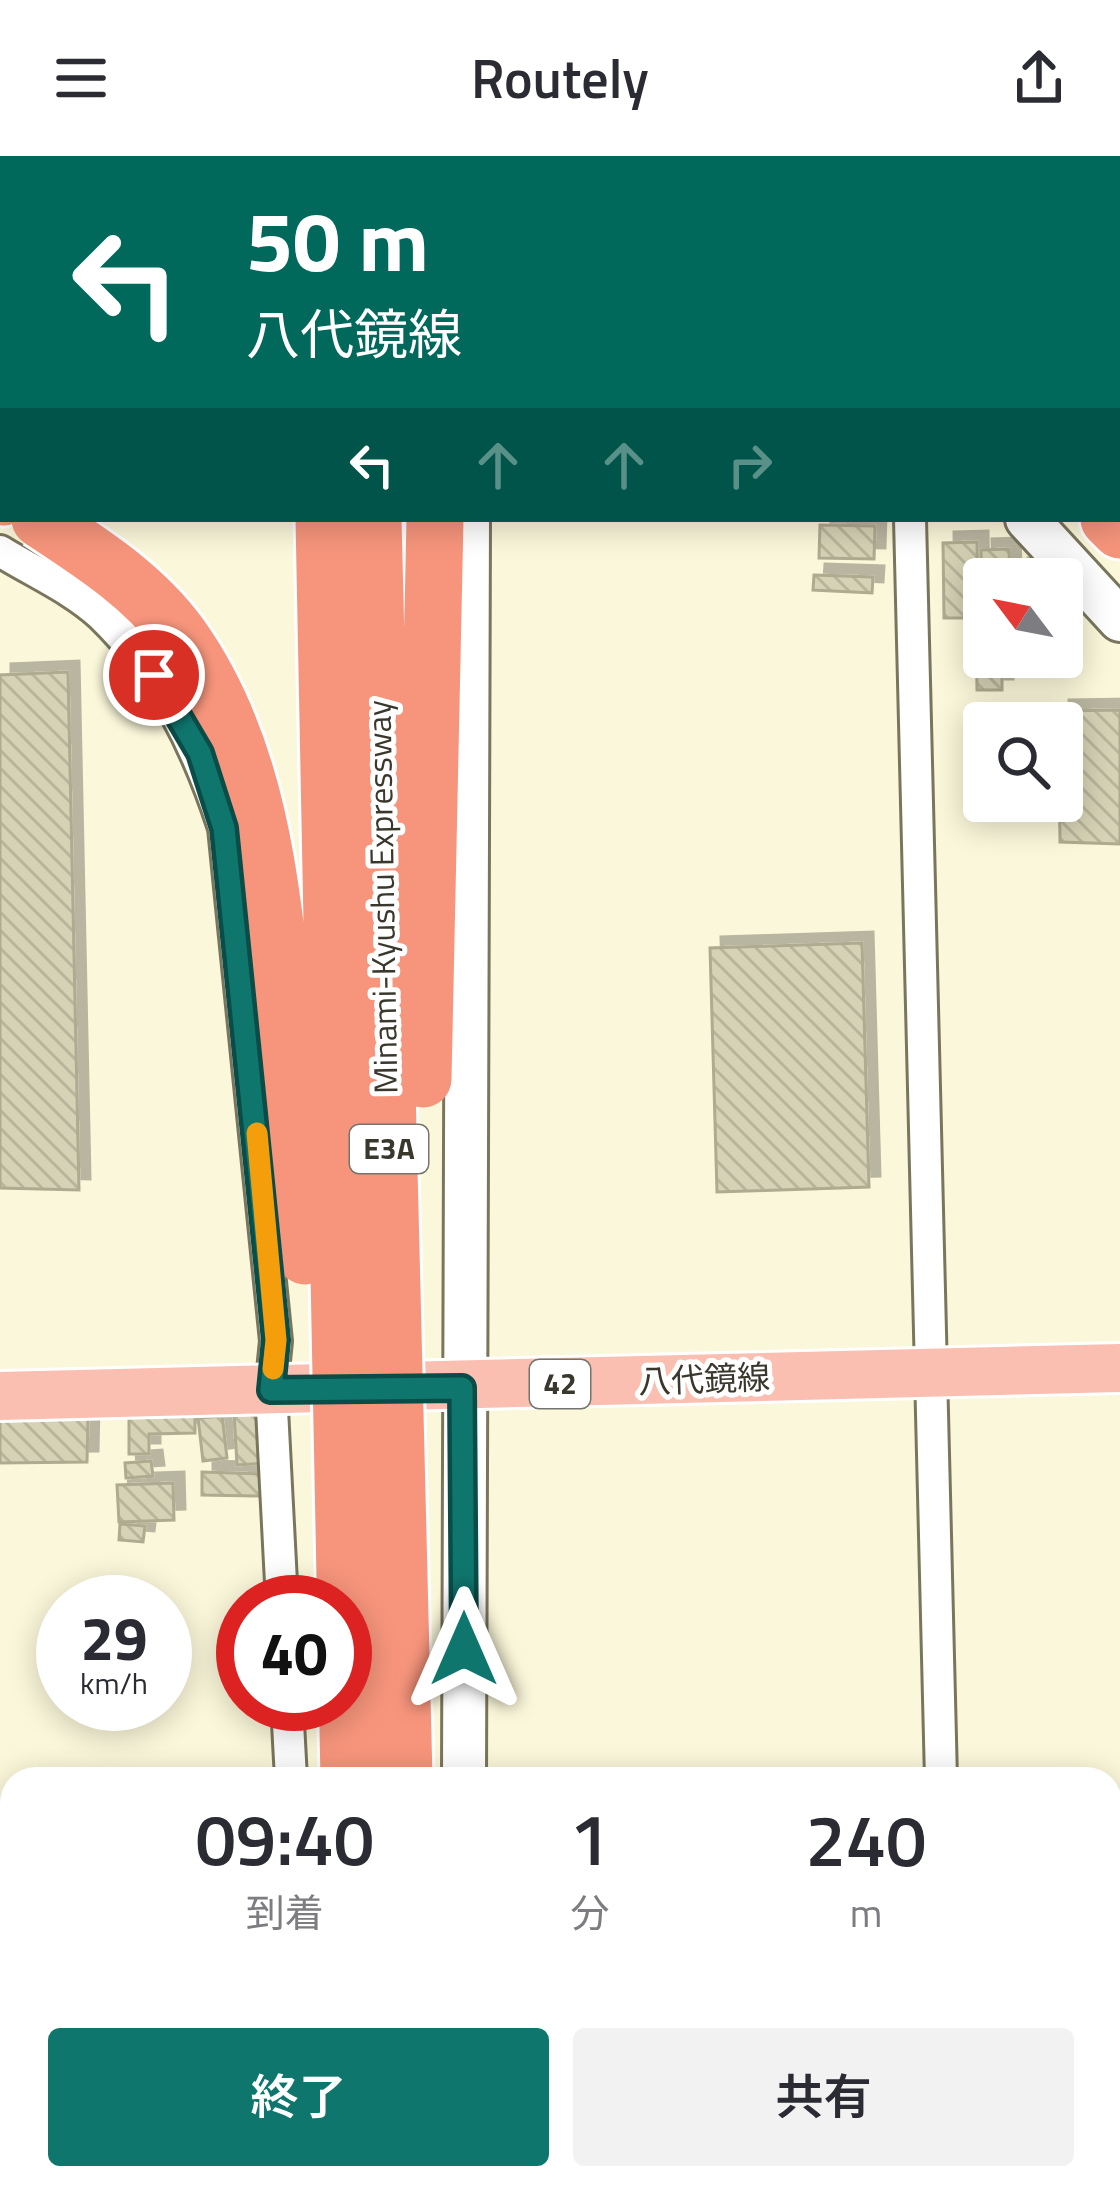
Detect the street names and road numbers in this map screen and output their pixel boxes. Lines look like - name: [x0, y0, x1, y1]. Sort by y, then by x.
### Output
- street label: Minami-Kyushu Expressway: [354, 700, 410, 1094]
- road number: E3A: [350, 1125, 428, 1173]
- street label: 八代鏡線: [637, 1352, 771, 1406]
- road number: 42: [530, 1360, 590, 1408]

